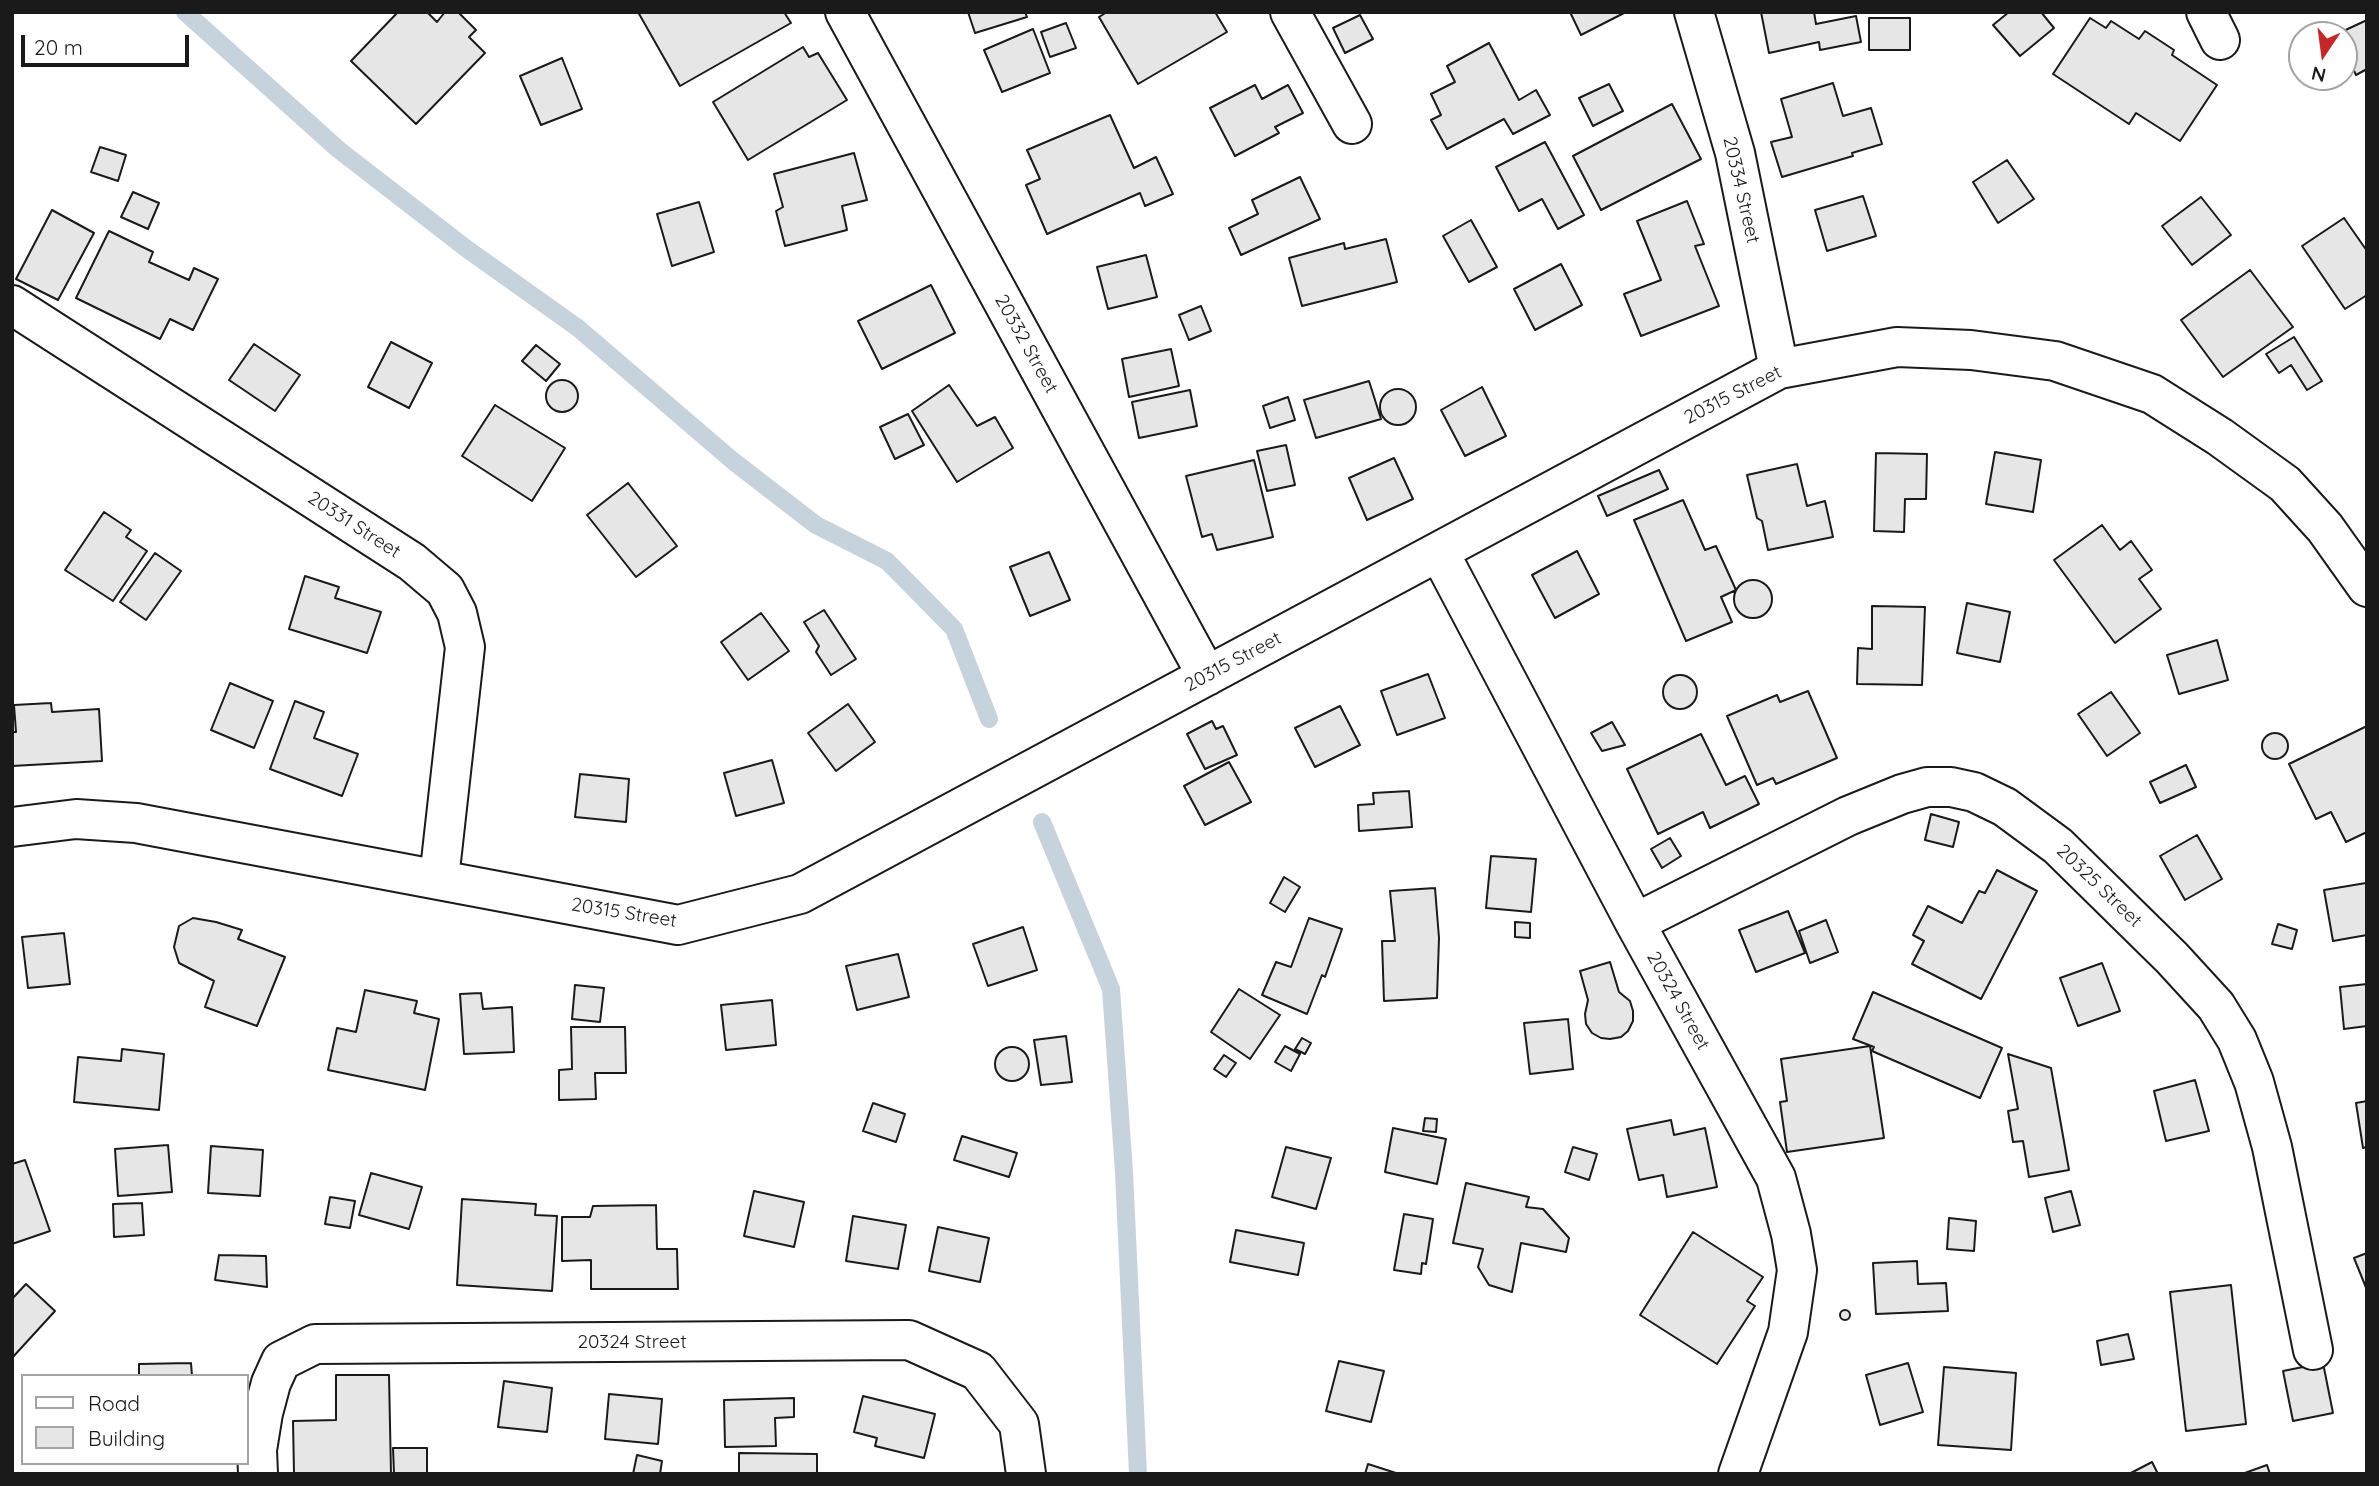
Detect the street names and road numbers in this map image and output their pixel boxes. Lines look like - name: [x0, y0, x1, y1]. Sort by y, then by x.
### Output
- street label: 20334 Street: [1718, 134, 1764, 246]
- street label: 20332 Street: [990, 291, 1062, 397]
- street label: 20315 Street: [1680, 361, 1786, 429]
- street label: 20331 Street: [303, 487, 405, 563]
- street label: 20315 Street: [1181, 627, 1285, 697]
- street label: 20325 Street: [2052, 840, 2146, 932]
- street label: 20315 Street: [570, 893, 678, 933]
- street label: 20324 Street: [1642, 948, 1714, 1054]
- street label: 20324 Street: [577, 1331, 687, 1353]

